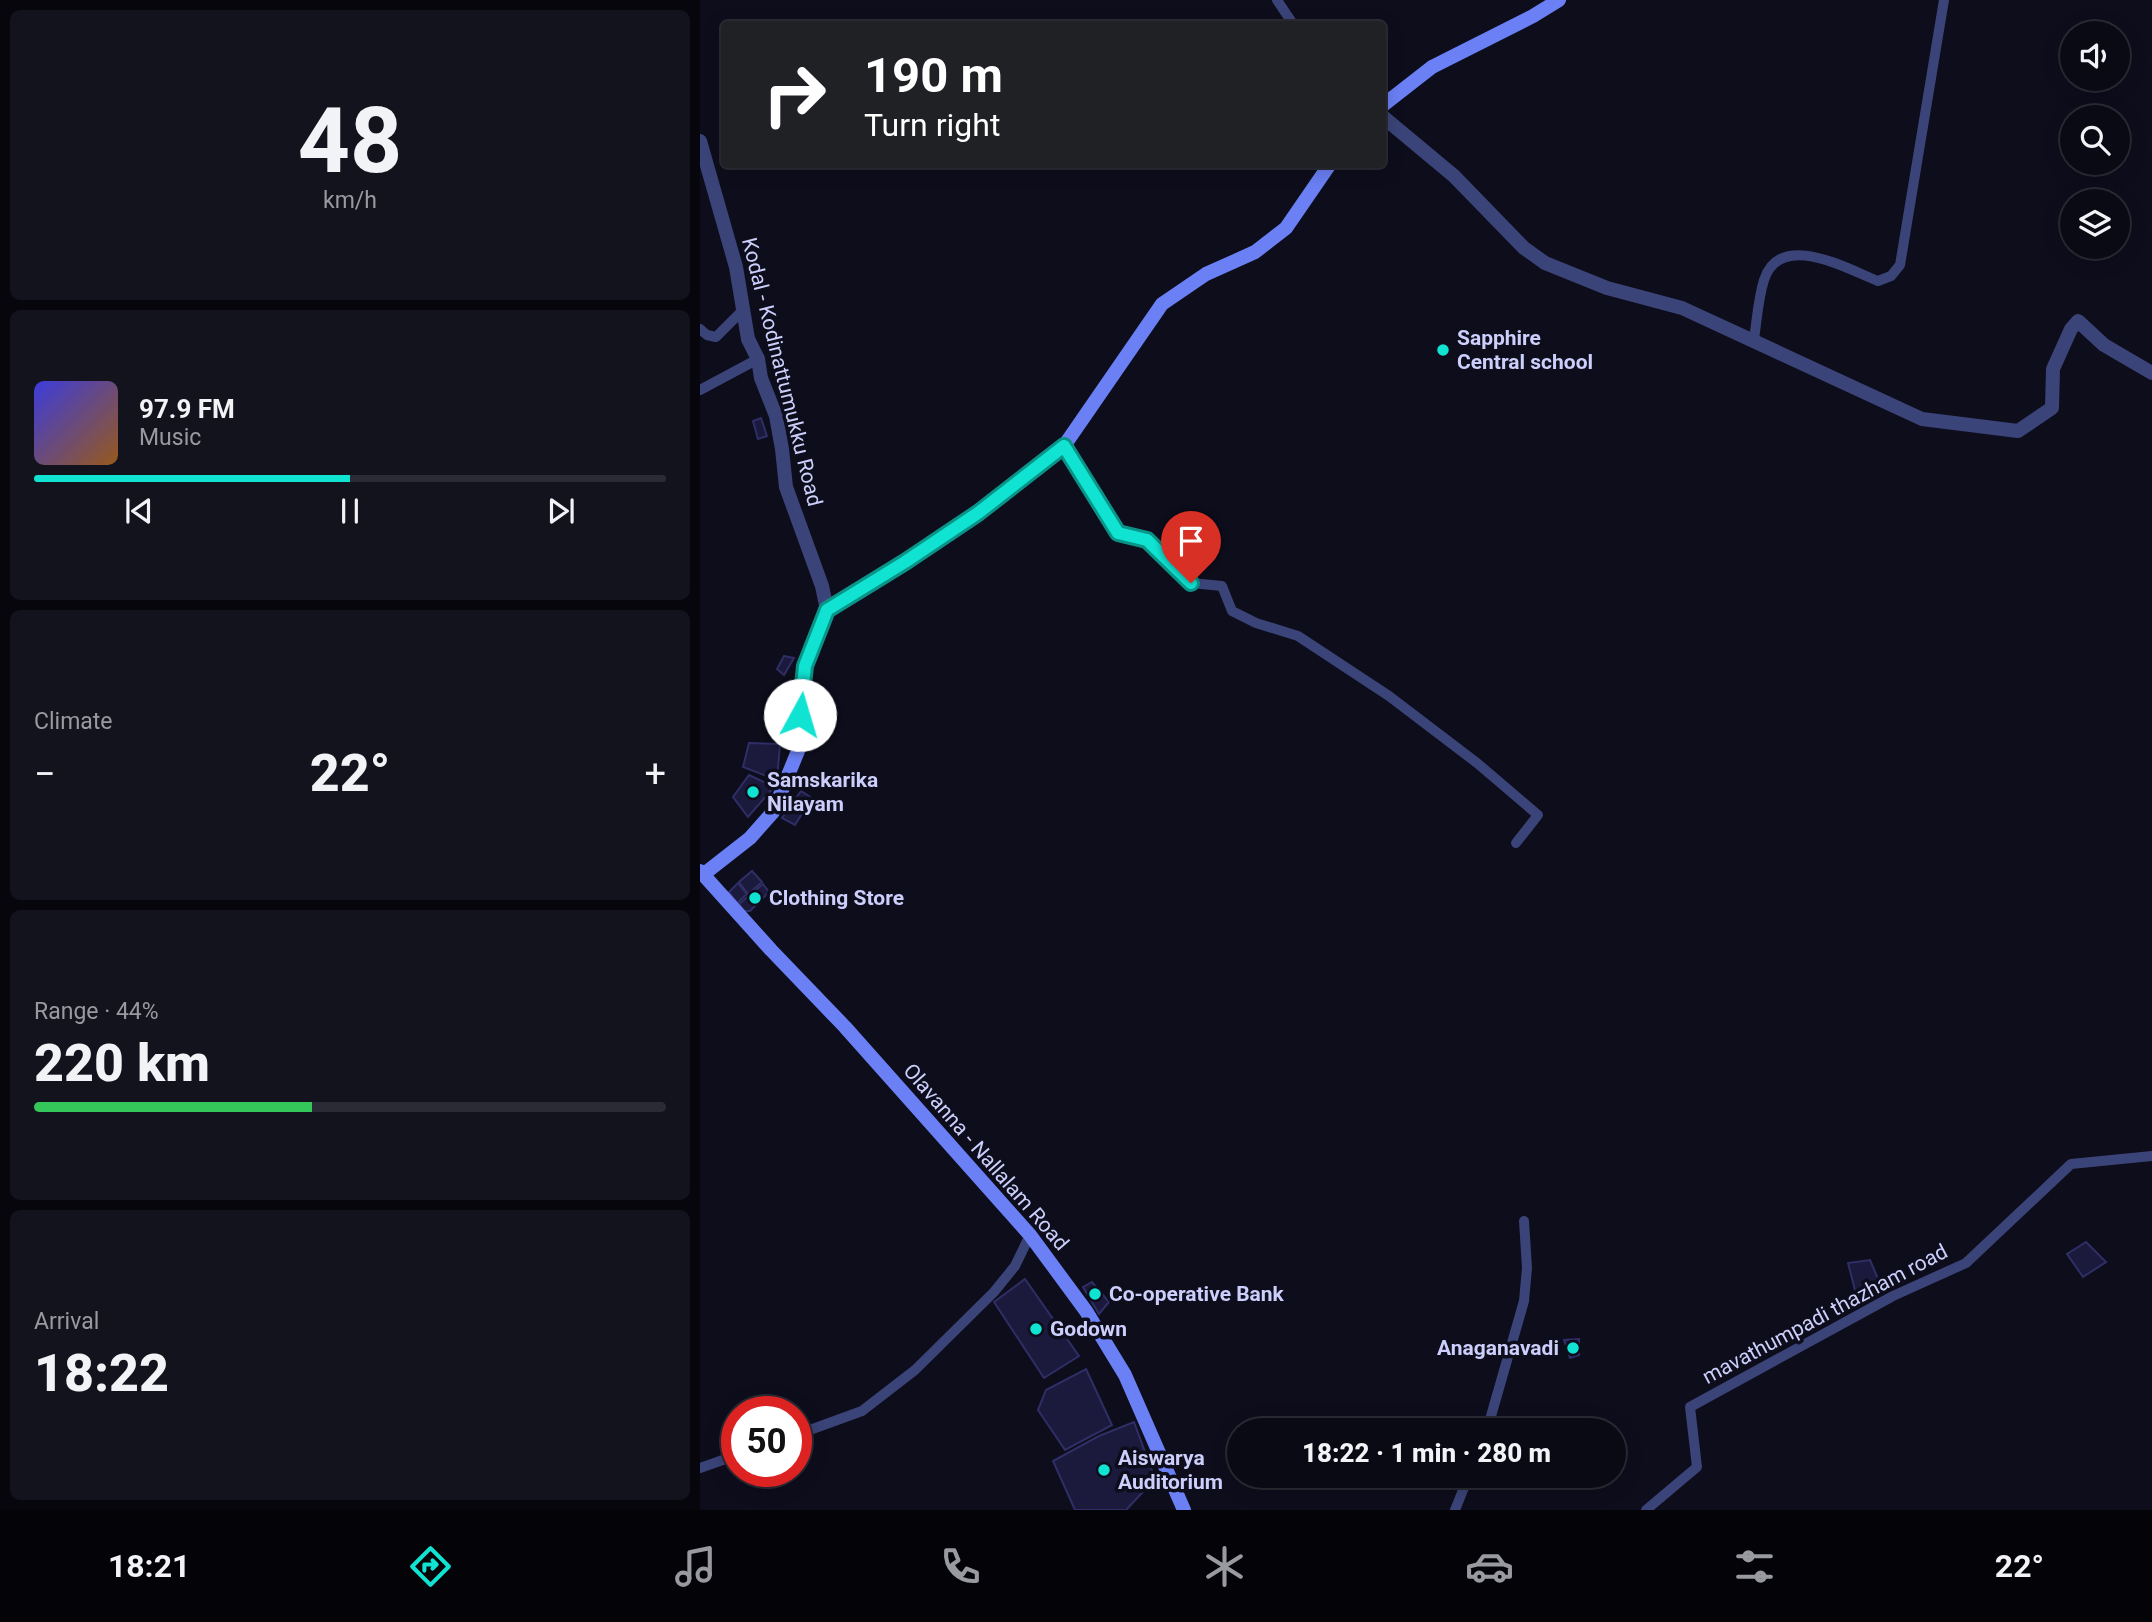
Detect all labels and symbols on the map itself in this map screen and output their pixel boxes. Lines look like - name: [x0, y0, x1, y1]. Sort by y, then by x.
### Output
- street label: Kodal - Kodinattumukku Road: [737, 235, 827, 509]
- place label: Sapphire Central school: [1457, 326, 1593, 374]
- marker: Sapphire Central school: [1435, 342, 1451, 358]
- pin: [1161, 511, 1221, 583]
- position arrow: [763, 678, 837, 752]
- place label: Samskarika Nilayam: [767, 768, 878, 816]
- marker: Samskarika Nilayam: [745, 784, 761, 800]
- place label: Clothing Store: [769, 886, 904, 910]
- marker: Clothing Store: [747, 890, 763, 906]
- street label: Olavanna - Nallalam Road: [898, 1059, 1074, 1255]
- street label: mavathumpadi thazham road: [1698, 1239, 1952, 1389]
- place label: Co-operative Bank: [1109, 1282, 1285, 1306]
- marker: Co-operative Bank: [1087, 1286, 1103, 1302]
- place label: Godown: [1050, 1317, 1127, 1341]
- marker: Godown: [1028, 1321, 1044, 1337]
- place label: Anaganavadi: [1437, 1336, 1559, 1360]
- marker: Anaganavadi: [1565, 1340, 1581, 1356]
- speed limit sign: 50: [721, 1396, 812, 1487]
- place label: Aiswarya Auditorium: [1118, 1446, 1223, 1494]
- marker: Aiswarya Auditorium: [1096, 1462, 1112, 1478]

